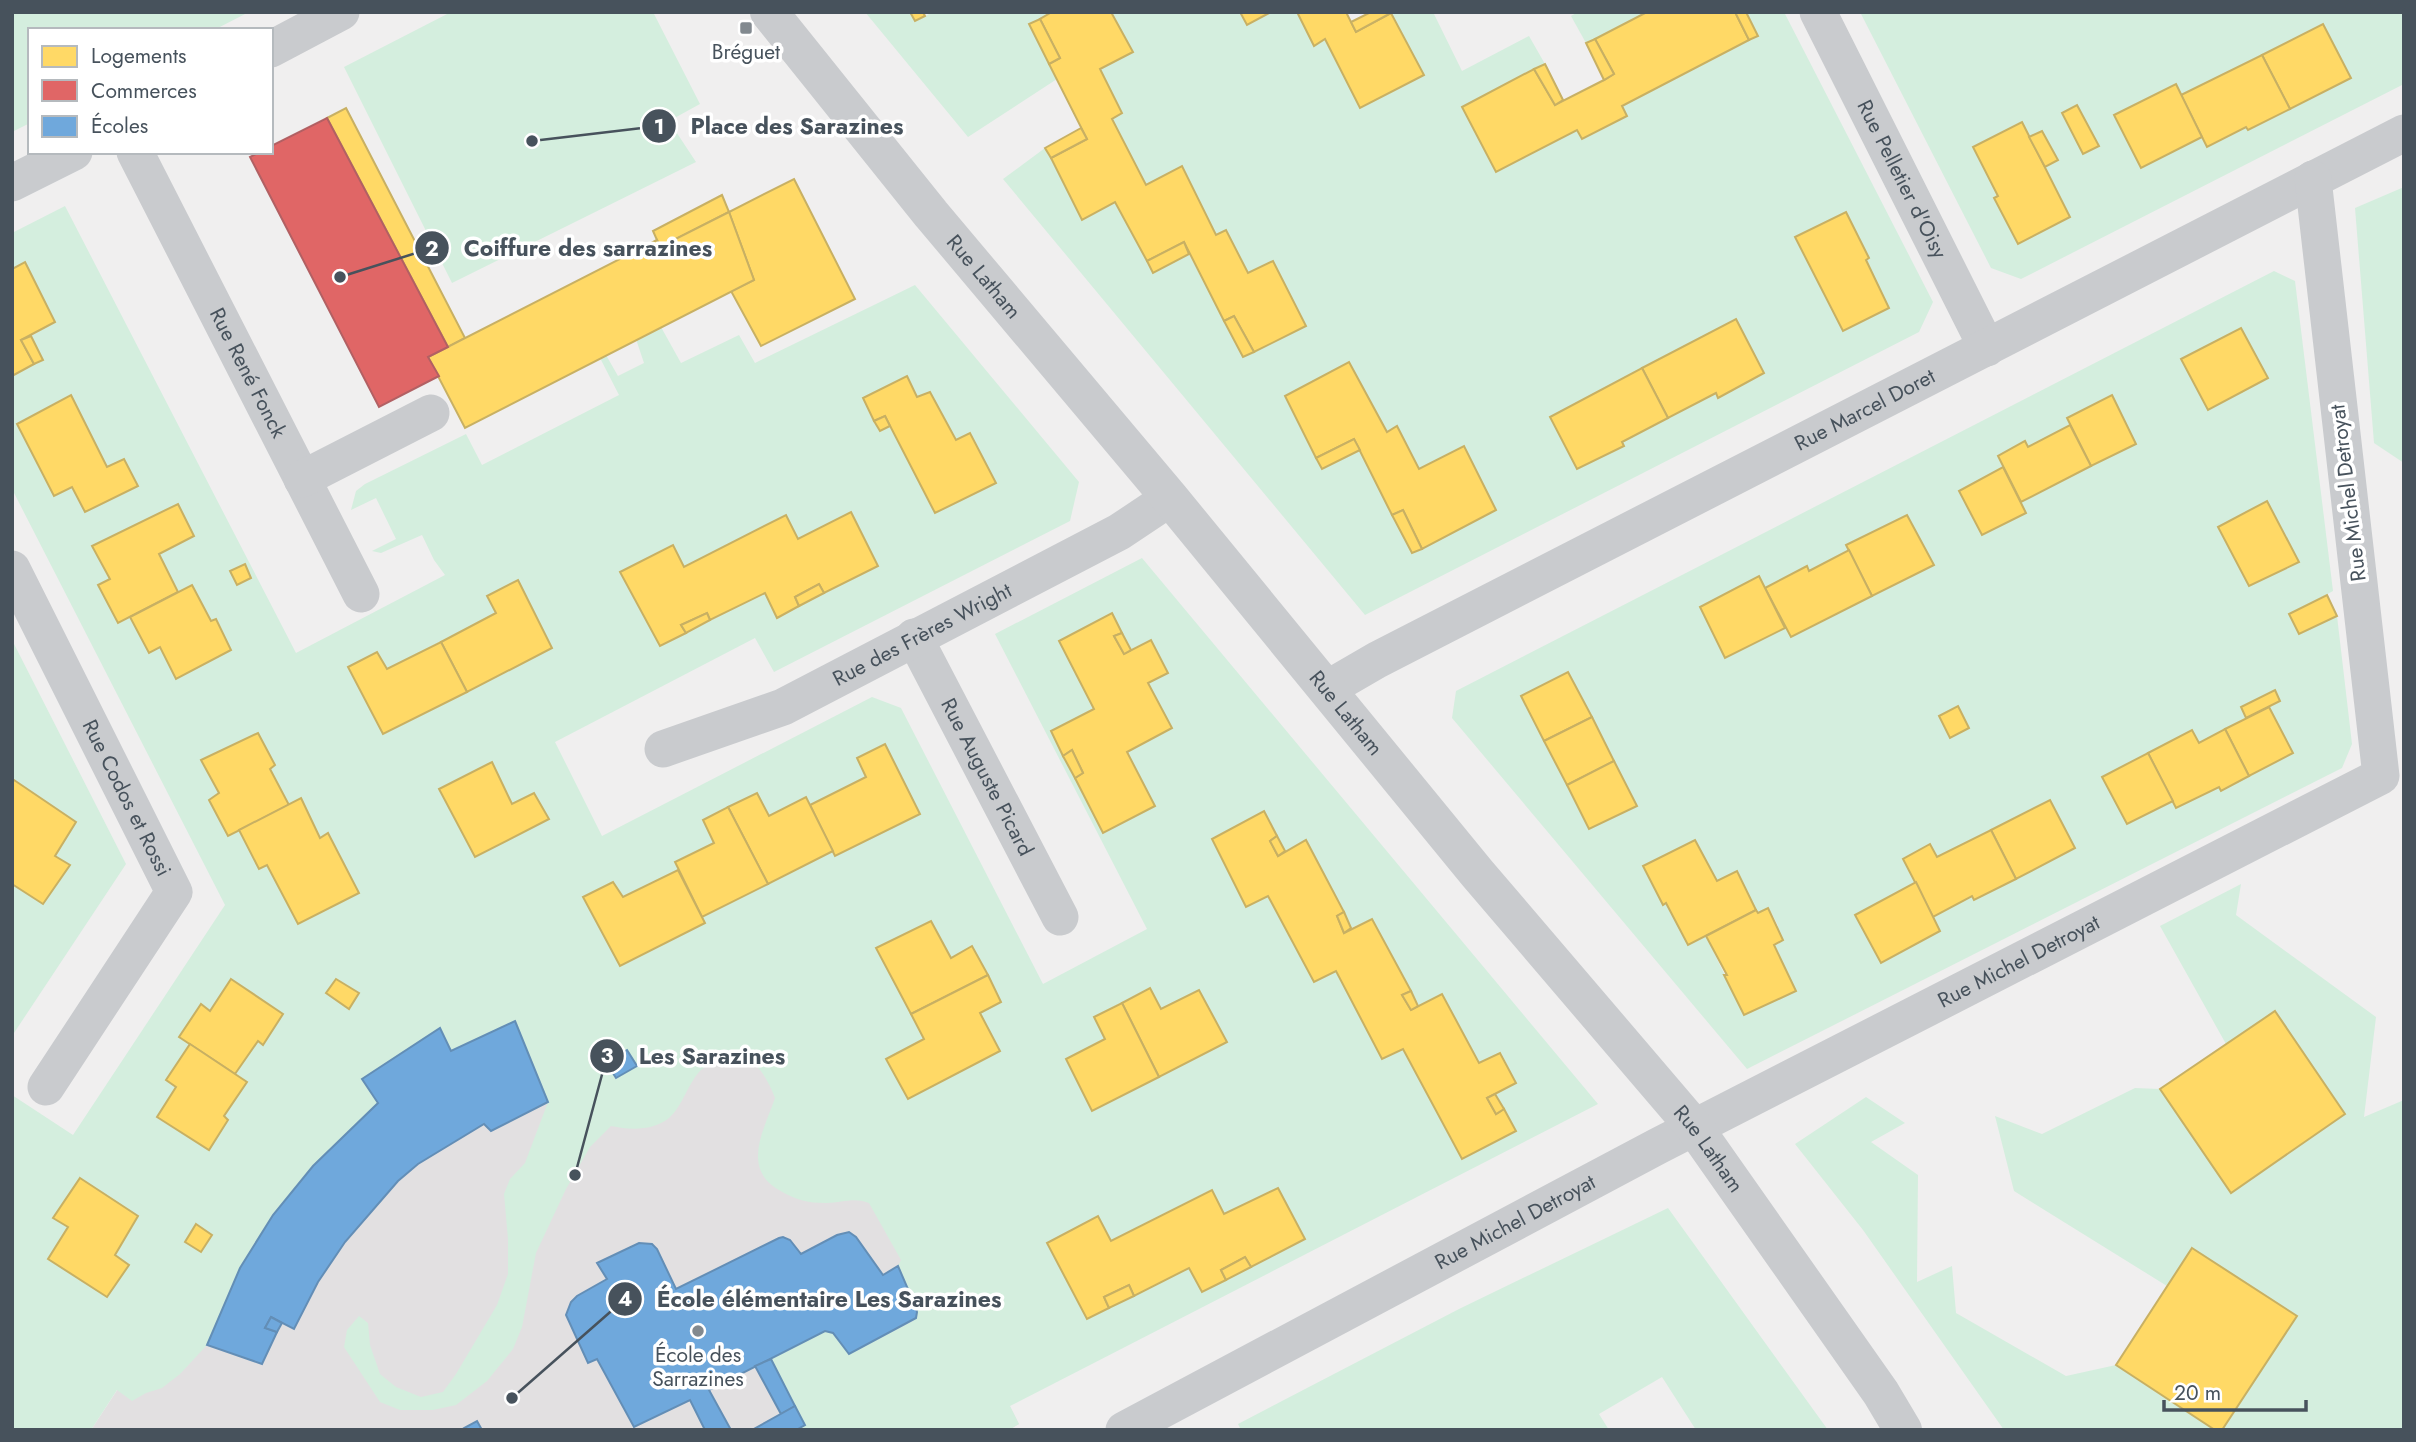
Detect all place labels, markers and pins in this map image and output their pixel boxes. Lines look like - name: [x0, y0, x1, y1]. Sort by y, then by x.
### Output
- marker: Bréguet: [738, 20, 754, 36]
- place label: Bréguet: [712, 37, 780, 67]
- callout: Place des Sarazines: [641, 104, 917, 148]
- callout: Coiffure des sarrazines: [414, 226, 726, 270]
- callout: Les Sarazines: [589, 1034, 799, 1078]
- callout: École élémentaire Les Sarazines: [608, 1277, 1015, 1321]
- marker: École des Sarrazines: [690, 1323, 706, 1339]
- place label: École des Sarrazines: [652, 1340, 744, 1394]

